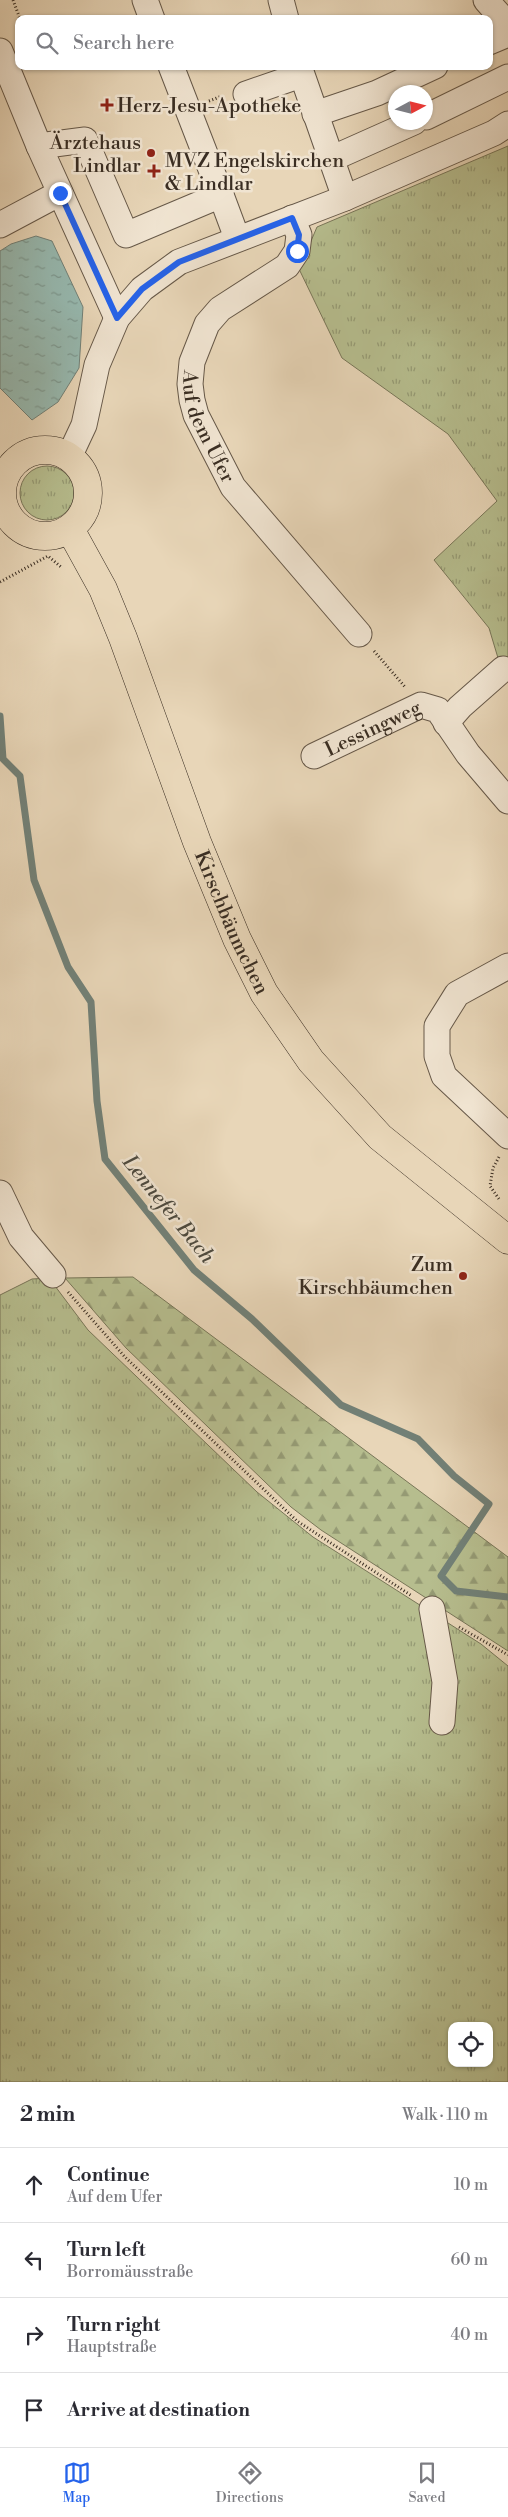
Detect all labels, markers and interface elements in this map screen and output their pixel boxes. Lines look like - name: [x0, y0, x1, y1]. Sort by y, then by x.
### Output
- search box: [15, 15, 493, 70]
- icon: search: [33, 29, 61, 57]
- text: Search here: [73, 31, 174, 55]
- north arrow: [388, 85, 433, 130]
- place label: Herz-Jesu-Apotheke: [117, 94, 301, 119]
- marker: Herz-Jesu-Apotheke: [101, 99, 113, 111]
- place label: Ärztehaus Lindlar: [49, 130, 141, 179]
- marker: Ärztehaus Lindlar: [145, 147, 157, 159]
- place label: MVZ Engelskirchen & Lindlar: [165, 149, 344, 197]
- marker: MVZ Engelskirchen & Lindlar: [147, 164, 161, 178]
- route end: [49, 182, 72, 205]
- route start: [286, 240, 309, 263]
- street label: Auf dem Ufer: [176, 368, 240, 488]
- street label: Lessingweg: [321, 695, 426, 763]
- street label: Kirschbäumchen: [188, 847, 274, 999]
- water label: Lennefer Bach: [116, 1149, 220, 1269]
- place label: Zum Kirschbäumchen: [298, 1253, 453, 1301]
- marker: Zum Kirschbäumchen: [457, 1270, 469, 1282]
- map controls: [448, 2022, 493, 2067]
- button: locate: [448, 2022, 493, 2067]
- text: 2 min: [20, 2102, 75, 2128]
- text: Walk · 110 m: [402, 2105, 488, 2125]
- text: Continue: [67, 2163, 150, 2187]
- icon: ahead: [20, 2171, 48, 2199]
- text: 10 m: [454, 2175, 488, 2195]
- text: Auf dem Ufer: [67, 2187, 162, 2207]
- text: Turn left: [67, 2238, 146, 2262]
- icon: left: [20, 2246, 48, 2274]
- text: 60 m: [450, 2250, 488, 2270]
- text: Borromäusstraße: [67, 2262, 193, 2282]
- text: Turn right: [67, 2313, 160, 2337]
- icon: right: [20, 2321, 48, 2349]
- text: 40 m: [451, 2325, 488, 2345]
- text: Hauptstraße: [67, 2337, 157, 2357]
- icon: arrive: [20, 2396, 48, 2424]
- text: Arrive at destination: [67, 2398, 250, 2422]
- tab: Map: [63, 2459, 91, 2507]
- tab: Directions: [216, 2459, 283, 2507]
- tab: Saved: [409, 2459, 445, 2507]

